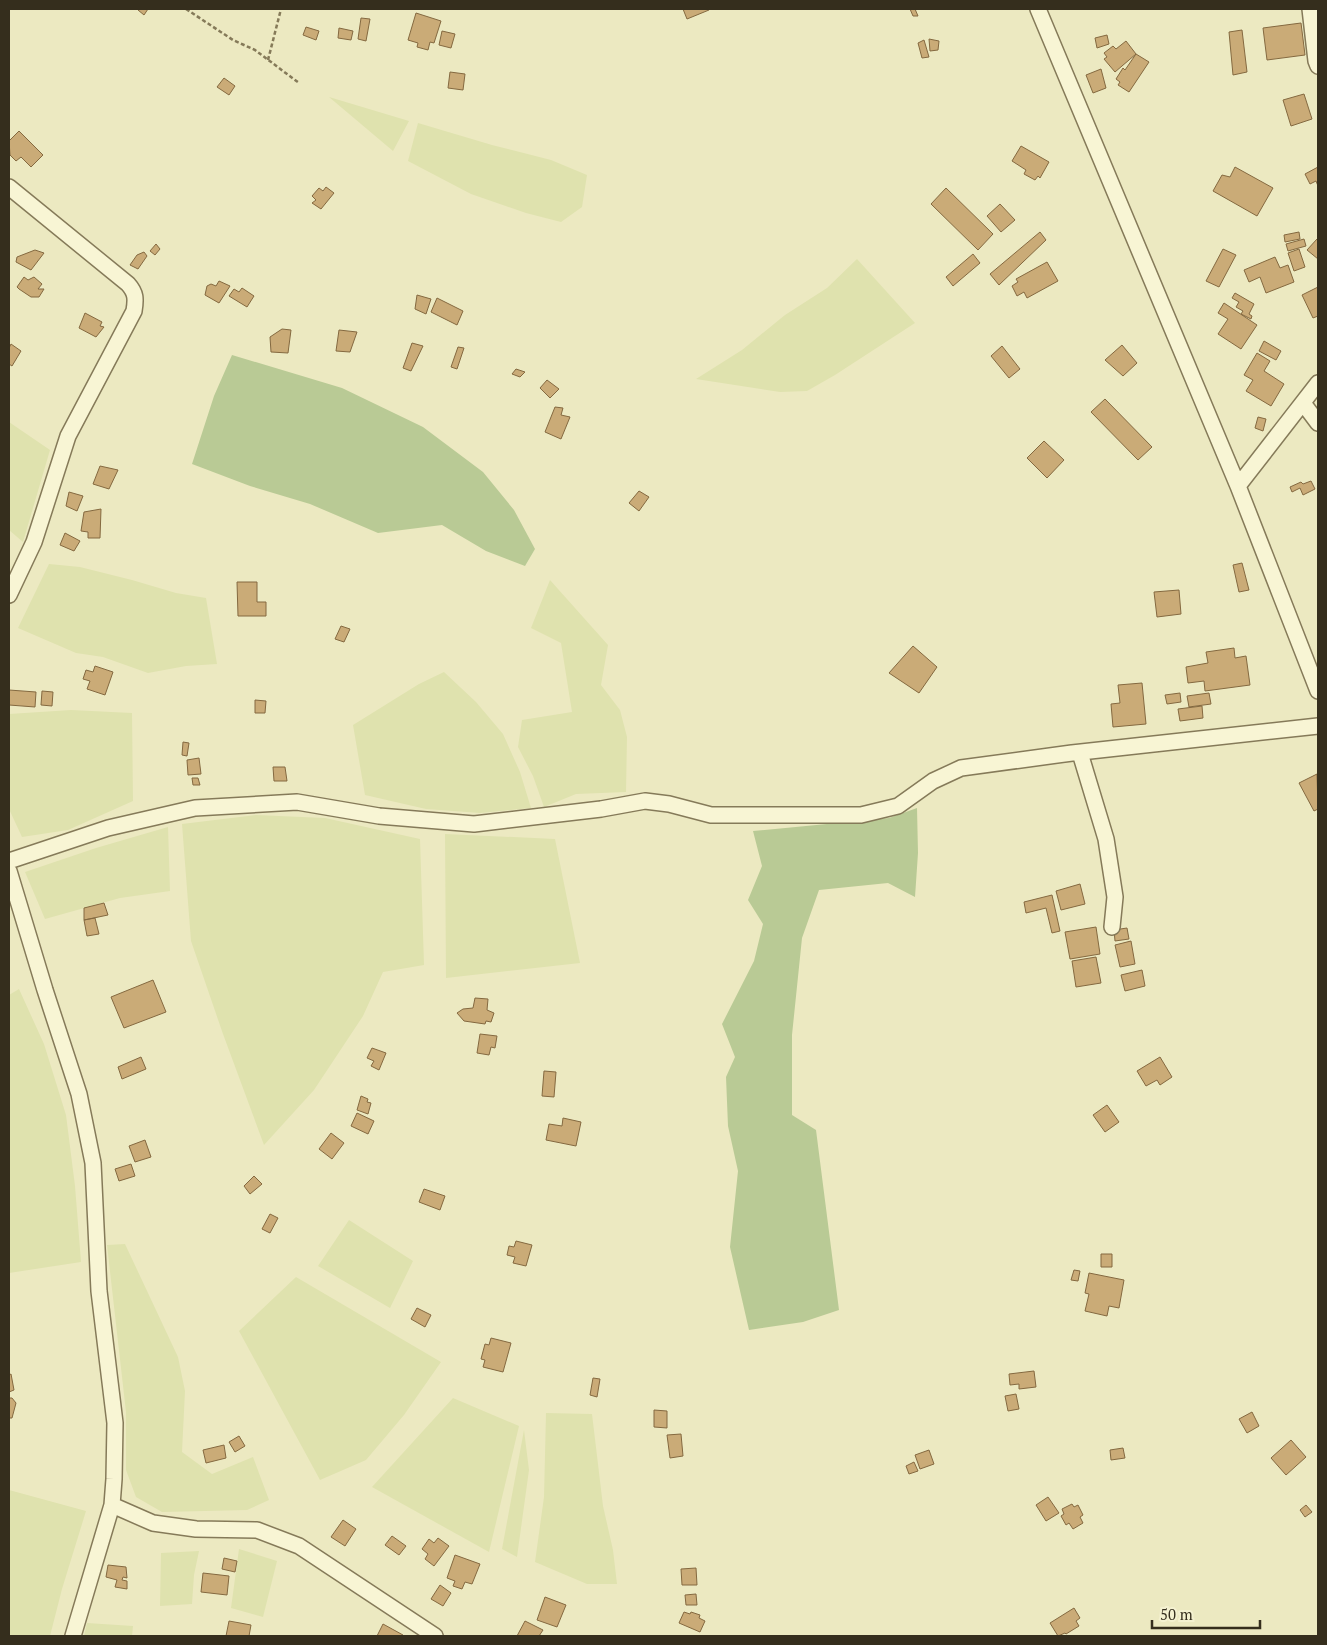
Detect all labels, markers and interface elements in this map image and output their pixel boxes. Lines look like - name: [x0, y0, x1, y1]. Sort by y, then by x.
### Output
- scale bar: [1152, 1598, 1260, 1630]
- text: 50 m: [1160, 1604, 1193, 1624]

